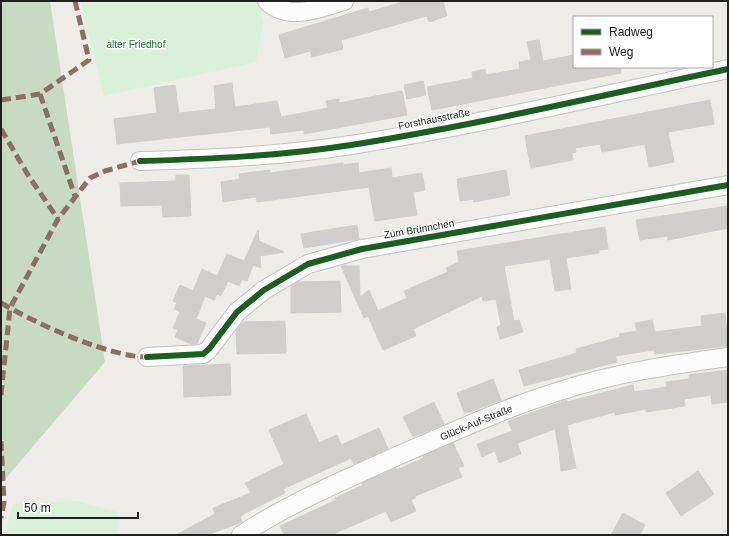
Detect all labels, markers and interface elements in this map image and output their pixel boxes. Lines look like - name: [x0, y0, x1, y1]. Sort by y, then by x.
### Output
- legend: [573, 16, 713, 68]
- text: Radweg: [609, 25, 653, 39]
- park label: alter Friedhof: [107, 39, 166, 50]
- text: Weg: [609, 45, 633, 59]
- street label: Forsthausstraße: [397, 107, 471, 131]
- street label: Zum Brünnchen: [383, 217, 455, 241]
- street label: Glück-Auf-Straße: [438, 402, 514, 442]
- scale bar: [18, 494, 138, 520]
- text: 50 m: [24, 501, 51, 515]

